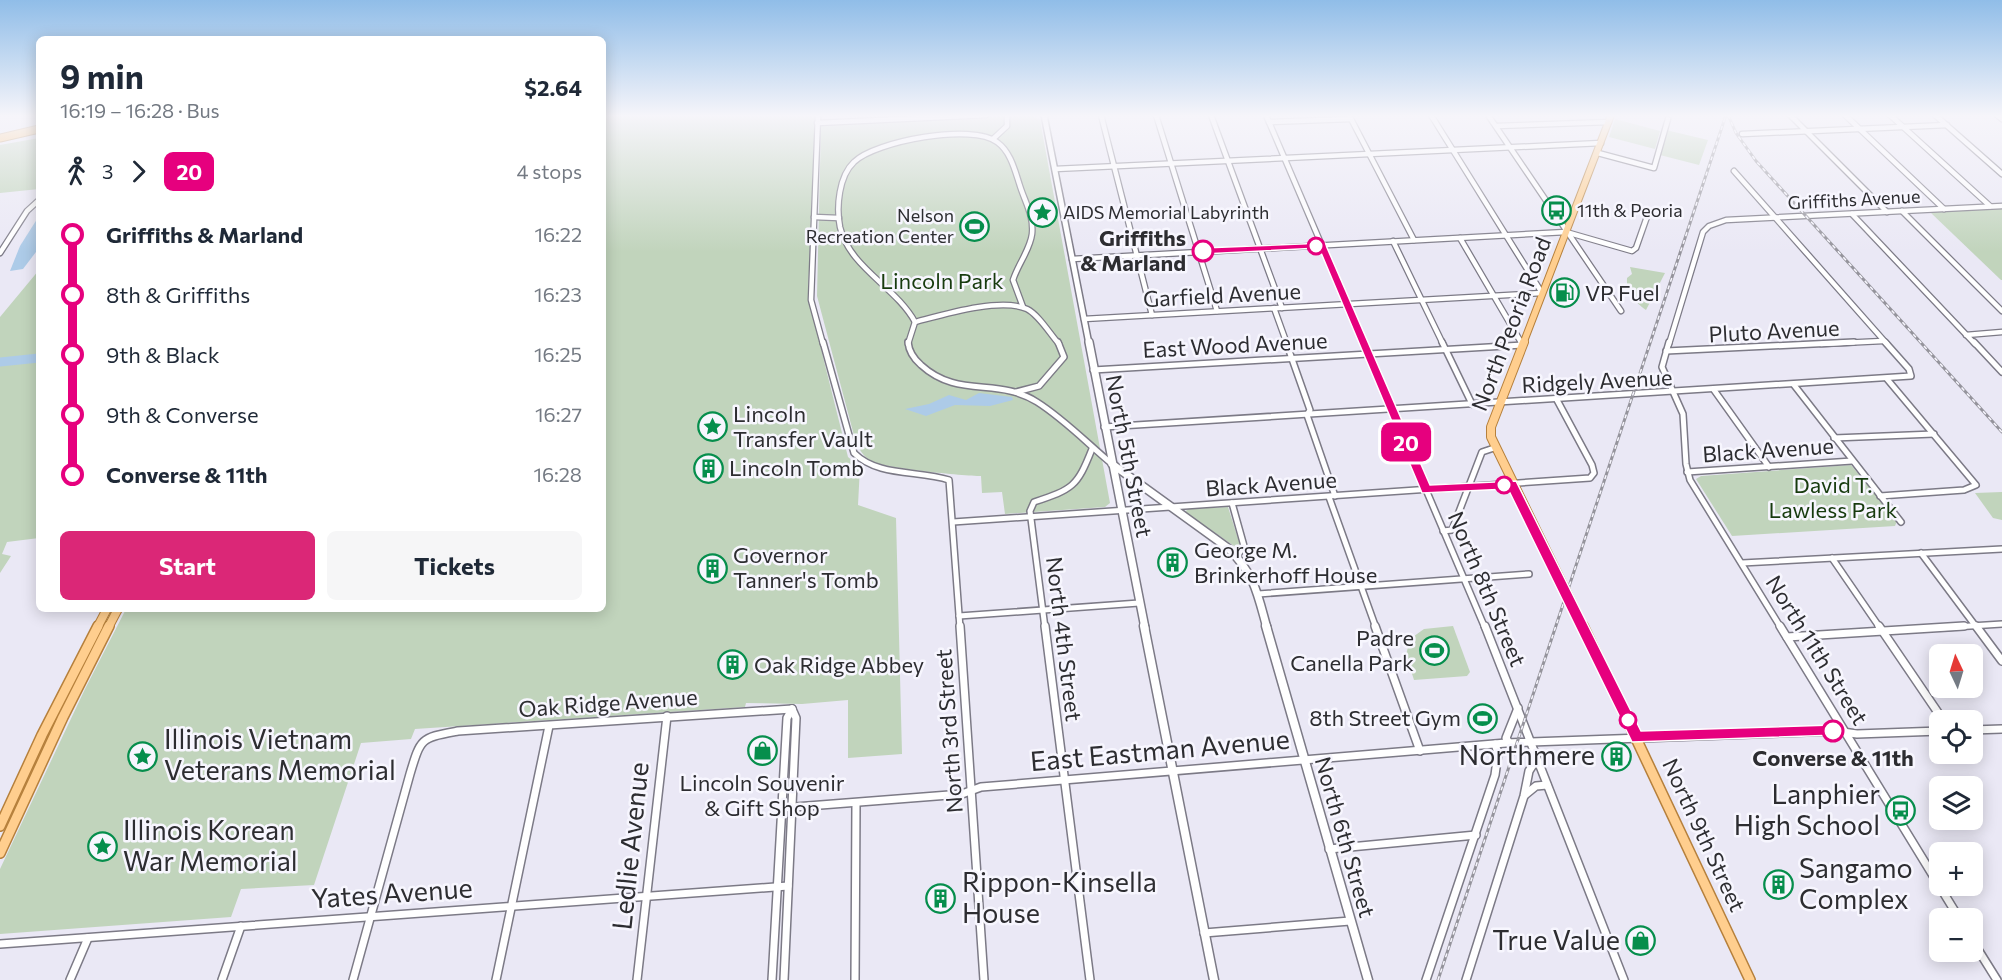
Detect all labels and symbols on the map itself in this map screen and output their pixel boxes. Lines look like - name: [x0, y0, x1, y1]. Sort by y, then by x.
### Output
- street label: Griffiths Avenue: [1787, 185, 1921, 213]
- bus stop icon: 11th & Peoria: [1540, 195, 1572, 227]
- place icon: AIDS Memorial Labyrinth: [1026, 197, 1058, 229]
- place label: 11th & Peoria: [1577, 199, 1683, 221]
- place label: AIDS Memorial Labyrinth: [1063, 201, 1269, 223]
- place label: Nelson Recreation Center: [806, 204, 954, 247]
- sports icon: Nelson Recreation Center: [959, 210, 991, 242]
- place label: Griffiths & Marland: [1080, 224, 1186, 276]
- street label: North Peoria Road: [1465, 233, 1556, 415]
- unlabelled marker: [1307, 237, 1325, 255]
- marker: Griffiths & Marland: [1192, 240, 1214, 262]
- park label: Lincoln Park: [880, 267, 1004, 294]
- street label: Garfield Avenue: [1142, 277, 1302, 312]
- fuel station icon: VP Fuel: [1548, 277, 1580, 309]
- place label: VP Fuel: [1585, 279, 1660, 306]
- street label: Pluto Avenue: [1708, 314, 1840, 347]
- street label: East Wood Avenue: [1142, 326, 1328, 363]
- street label: Ridgely Avenue: [1521, 363, 1673, 398]
- street label: North 5th Street: [1100, 372, 1158, 539]
- place label: Lincoln Transfer Vault: [733, 400, 873, 452]
- place icon: Lincoln Transfer Vault: [696, 411, 728, 443]
- line badge: 20: [1379, 422, 1433, 462]
- street label: Black Avenue: [1701, 431, 1835, 468]
- building icon: Lincoln Tomb: [692, 452, 724, 484]
- place label: Lincoln Tomb: [729, 454, 864, 481]
- street label: Black Avenue: [1204, 465, 1338, 502]
- park label: David T. Lawless Park: [1769, 471, 1898, 523]
- unlabelled marker: [1495, 476, 1513, 494]
- street label: North 8th Street: [1443, 507, 1532, 670]
- place label: George M. Brinkerhoff House: [1194, 536, 1377, 588]
- place label: Governor Tanner's Tomb: [733, 541, 879, 593]
- building icon: George M. Brinkerhoff House: [1157, 547, 1189, 579]
- building icon: Governor Tanner's Tomb: [696, 552, 728, 584]
- street label: North 4th Street: [1041, 555, 1088, 723]
- street label: North 11th Street: [1761, 570, 1874, 729]
- place label: Padre Canella Park: [1290, 624, 1414, 676]
- sports icon: Padre Canella Park: [1419, 635, 1451, 667]
- north arrow: [1929, 644, 1983, 698]
- street label: North 3rd Street: [929, 648, 968, 814]
- building icon: Oak Ridge Abbey: [717, 649, 749, 681]
- place label: Oak Ridge Abbey: [754, 651, 924, 678]
- street label: Oak Ridge Avenue: [517, 683, 698, 722]
- sports icon: 8th Street Gym: [1466, 702, 1498, 734]
- place label: 8th Street Gym: [1309, 704, 1461, 731]
- unlabelled marker: [1619, 711, 1637, 729]
- marker: Converse & 11th: [1822, 720, 1844, 742]
- place label: Illinois Vietnam Veterans Memorial: [164, 722, 396, 786]
- street label: East Eastman Avenue: [1029, 722, 1291, 777]
- shop icon: Lincoln Souvenir & Gift Shop: [746, 735, 778, 767]
- place label: Northmere: [1459, 738, 1595, 771]
- place icon: Illinois Vietnam Veterans Memorial: [127, 740, 159, 772]
- building icon: Northmere: [1600, 740, 1632, 772]
- place label: Converse & 11th: [1752, 744, 1914, 771]
- street label: North 6th Street: [1310, 753, 1381, 920]
- street label: North 9th Street: [1657, 754, 1752, 916]
- street label: Ledlie Avenue: [604, 760, 655, 931]
- place label: Lincoln Souvenir & Gift Shop: [679, 769, 845, 821]
- place label: Lanphier High School: [1734, 777, 1880, 841]
- bus stop icon: Lanphier High School: [1885, 795, 1917, 827]
- place label: Illinois Korean War Memorial: [123, 813, 298, 877]
- place icon: Illinois Korean War Memorial: [86, 831, 118, 863]
- place label: Sangamo Complex: [1799, 851, 1913, 915]
- place label: Rippon-Kinsella House: [962, 865, 1157, 929]
- building icon: Sangamo Complex: [1762, 869, 1794, 901]
- street label: Yates Avenue: [310, 870, 474, 915]
- building icon: Rippon-Kinsella House: [925, 883, 957, 915]
- place label: True Value: [1492, 923, 1620, 956]
- shop icon: True Value: [1625, 925, 1657, 957]

